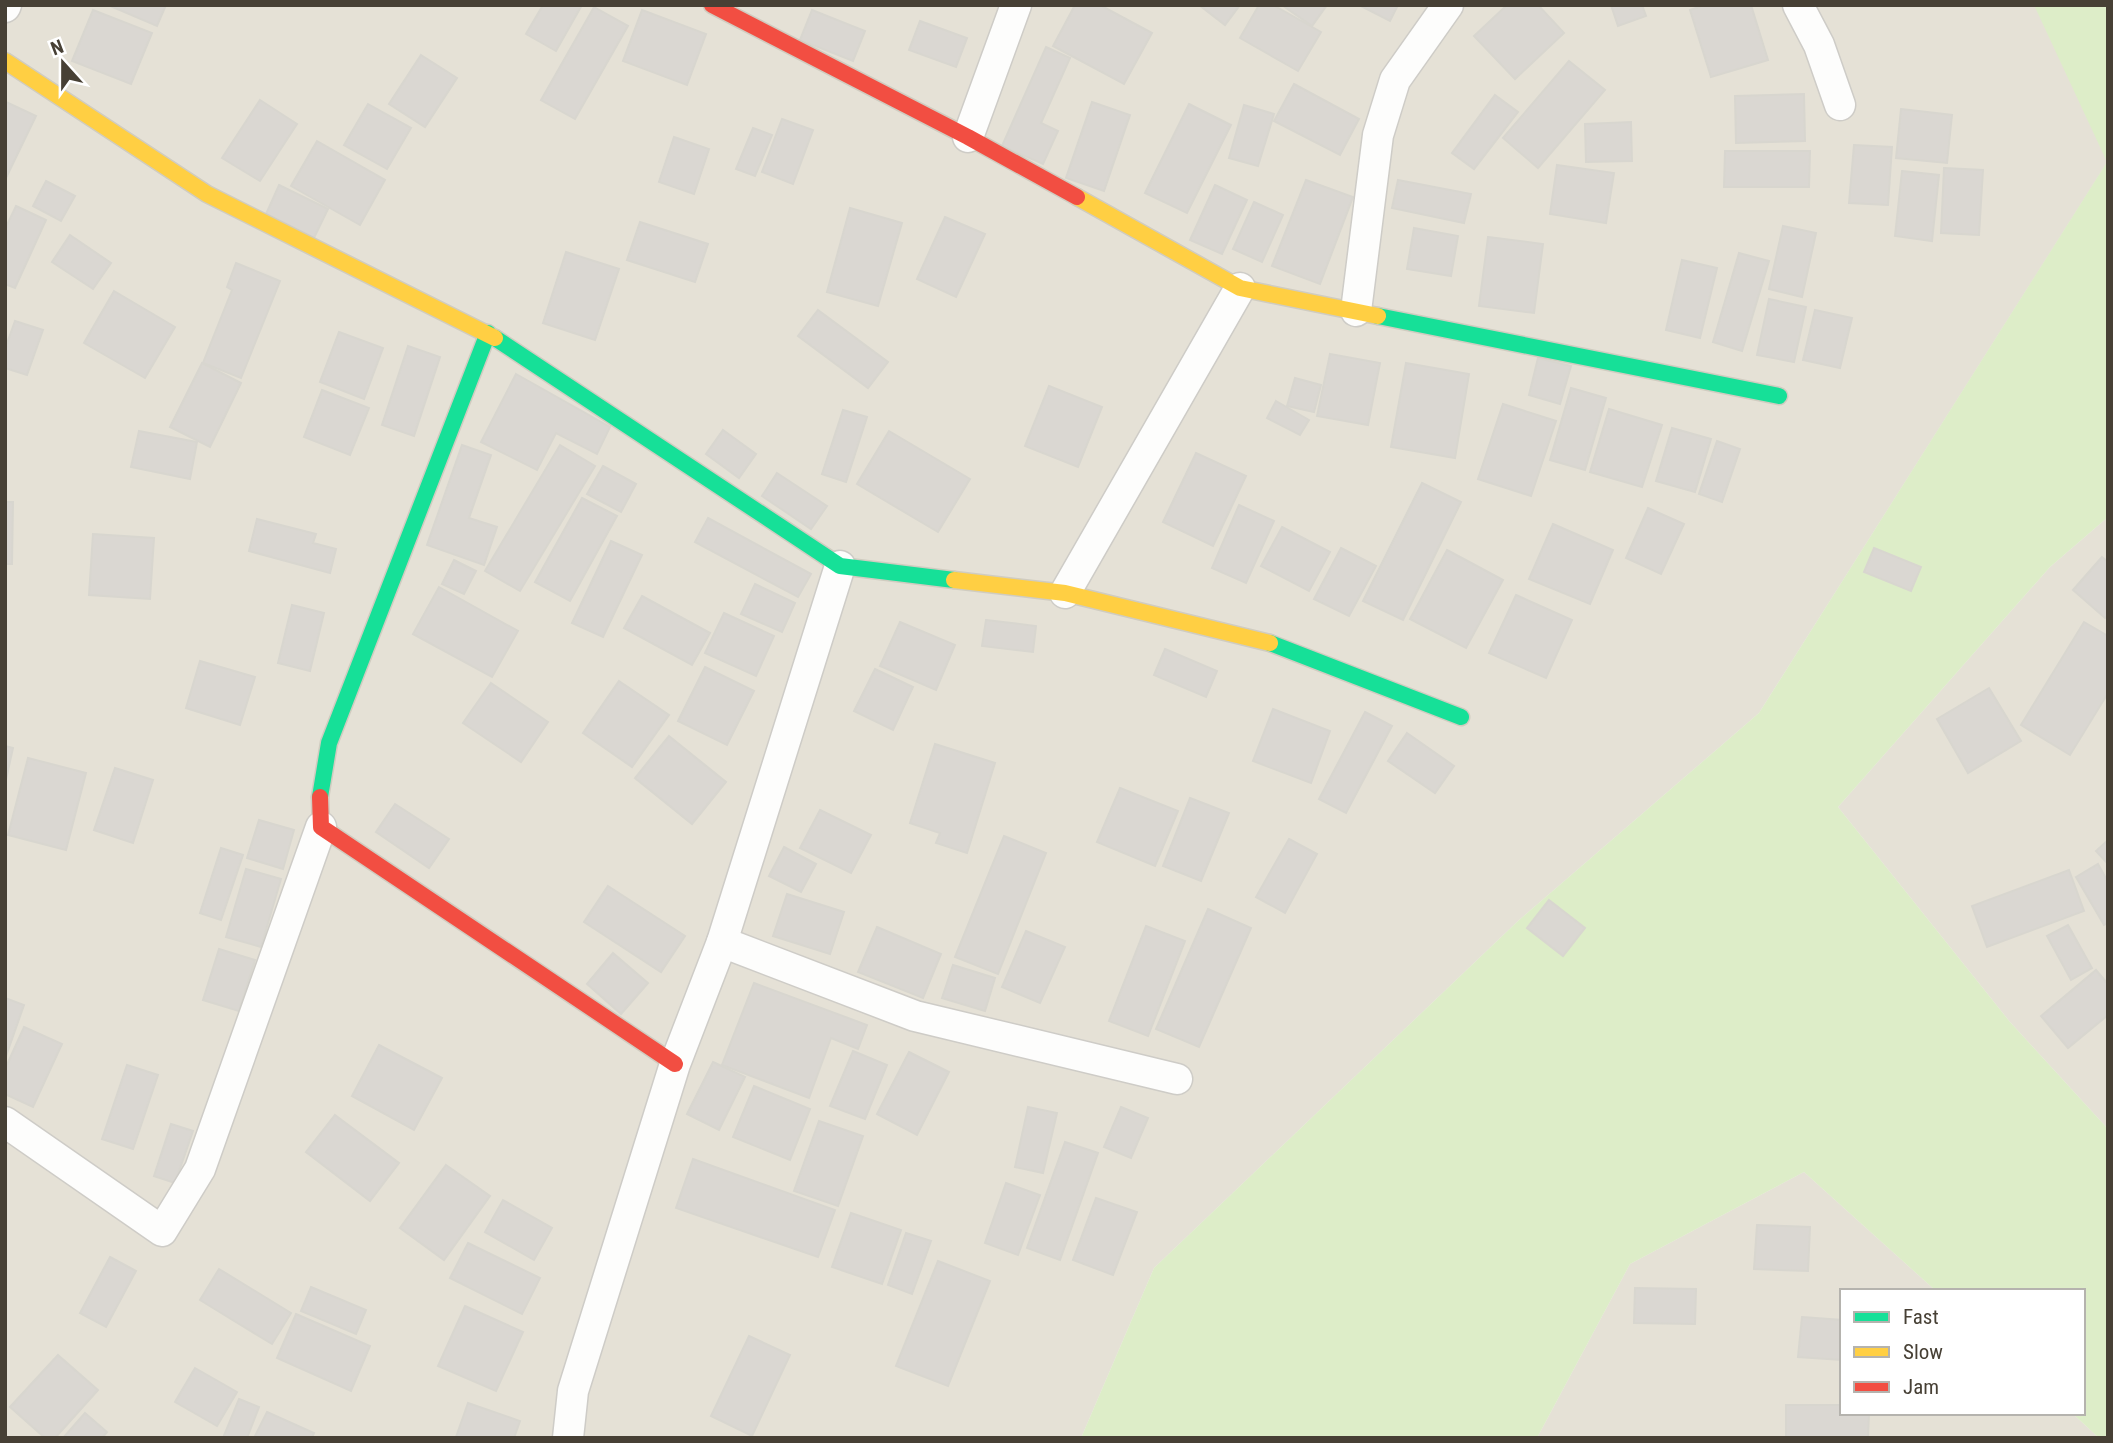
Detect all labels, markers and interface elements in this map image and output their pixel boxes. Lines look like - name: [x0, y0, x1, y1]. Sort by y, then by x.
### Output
- north arrow: [28, 28, 98, 98]
- text: N: [48, 35, 67, 60]
- legend: [1840, 1289, 2085, 1415]
- text: Fast: [1903, 1305, 1939, 1329]
- text: Slow: [1903, 1340, 1943, 1364]
- text: Jam: [1903, 1375, 1939, 1399]

